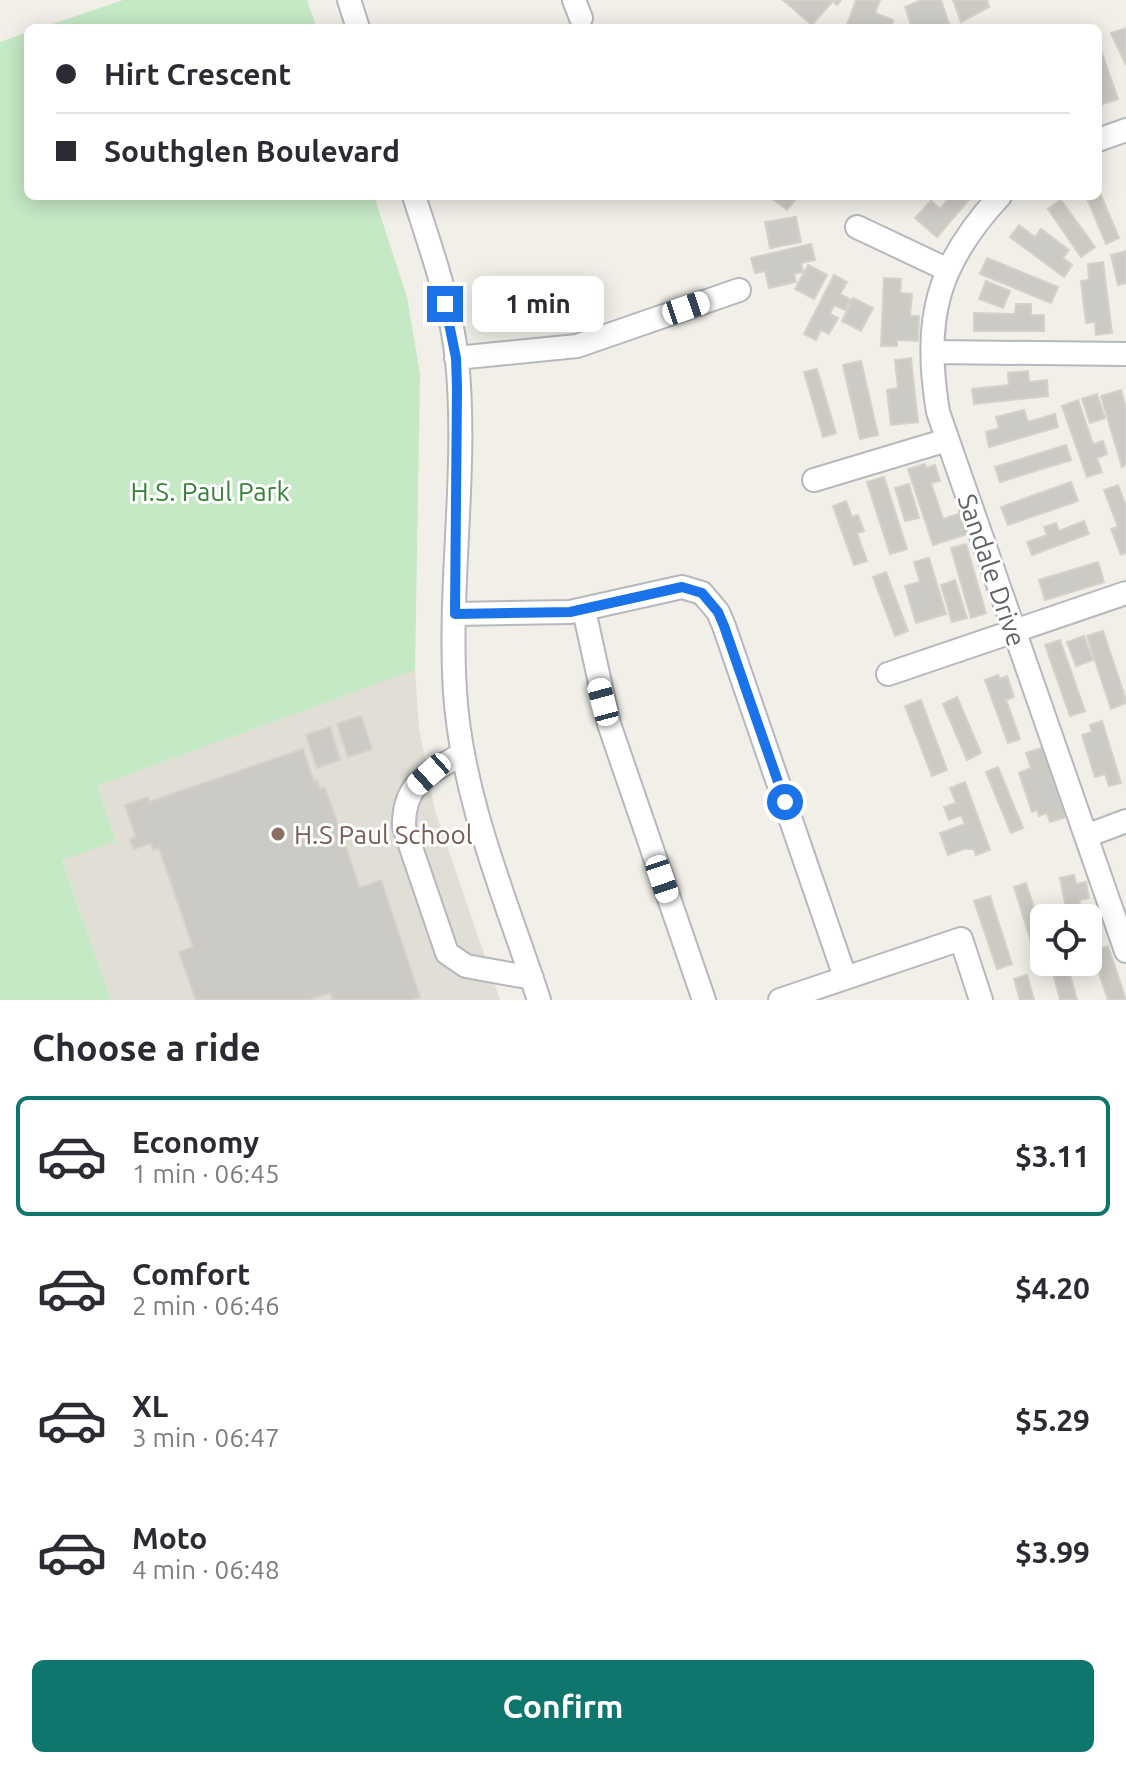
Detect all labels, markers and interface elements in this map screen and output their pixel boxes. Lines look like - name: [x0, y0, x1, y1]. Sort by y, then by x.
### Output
- text: Hirt Crescent: [104, 57, 291, 91]
- text: Southglen Boulevard: [104, 134, 400, 168]
- callout: 1 min: [473, 276, 605, 332]
- route end: [427, 286, 463, 322]
- text: 1 min: [505, 289, 571, 318]
- car: [659, 289, 713, 327]
- park label: H.S. Paul Park: [130, 477, 290, 506]
- street label: Sandale Drive: [952, 490, 1032, 650]
- car: [585, 676, 621, 728]
- car: [403, 749, 455, 799]
- route start: [767, 784, 803, 820]
- place label: H.S Paul School: [294, 820, 473, 849]
- marker: H.S Paul School: [269, 825, 287, 843]
- car: [643, 852, 681, 906]
- map controls: [1030, 904, 1102, 976]
- button: locate: [1030, 904, 1102, 976]
- text: Choose a ride: [32, 1027, 261, 1068]
- icon: car: [36, 1120, 108, 1192]
- text: Economy: [132, 1125, 259, 1159]
- text: $3.11: [1015, 1139, 1090, 1173]
- text: 1 min · 06:45: [132, 1159, 280, 1188]
- icon: car: [36, 1252, 108, 1324]
- text: Comfort: [132, 1257, 250, 1291]
- text: $4.20: [1015, 1271, 1090, 1305]
- text: 2 min · 06:46: [132, 1291, 280, 1320]
- icon: car: [36, 1384, 108, 1456]
- text: XL: [132, 1389, 168, 1423]
- text: $5.29: [1015, 1403, 1090, 1437]
- text: 3 min · 06:47: [132, 1423, 280, 1452]
- icon: car: [36, 1516, 108, 1588]
- text: Moto: [132, 1521, 207, 1555]
- text: $3.99: [1015, 1535, 1090, 1569]
- text: 4 min · 06:48: [132, 1555, 280, 1584]
- button: Confirm: [32, 1660, 1094, 1752]

